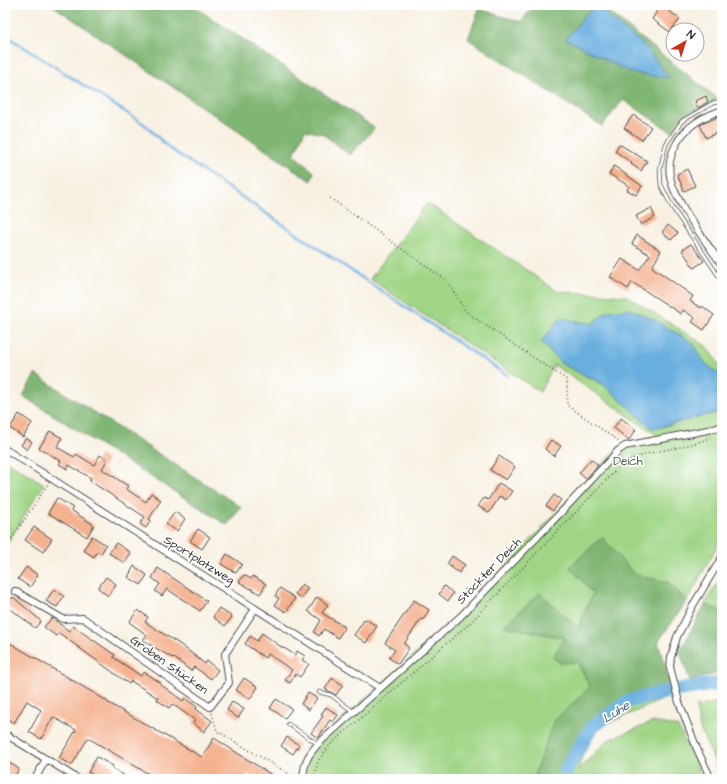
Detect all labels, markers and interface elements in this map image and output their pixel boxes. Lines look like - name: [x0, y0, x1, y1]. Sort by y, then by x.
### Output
- north arrow: [665, 22, 705, 62]
- text: N: [684, 27, 698, 43]
- park label: Deich: [613, 453, 643, 470]
- street label: Sportplatzweg: [160, 531, 238, 589]
- street label: Stöckter Deich: [453, 534, 525, 608]
- street label: Groben Stücken: [127, 632, 211, 698]
- water label: Luhe: [599, 696, 634, 727]

